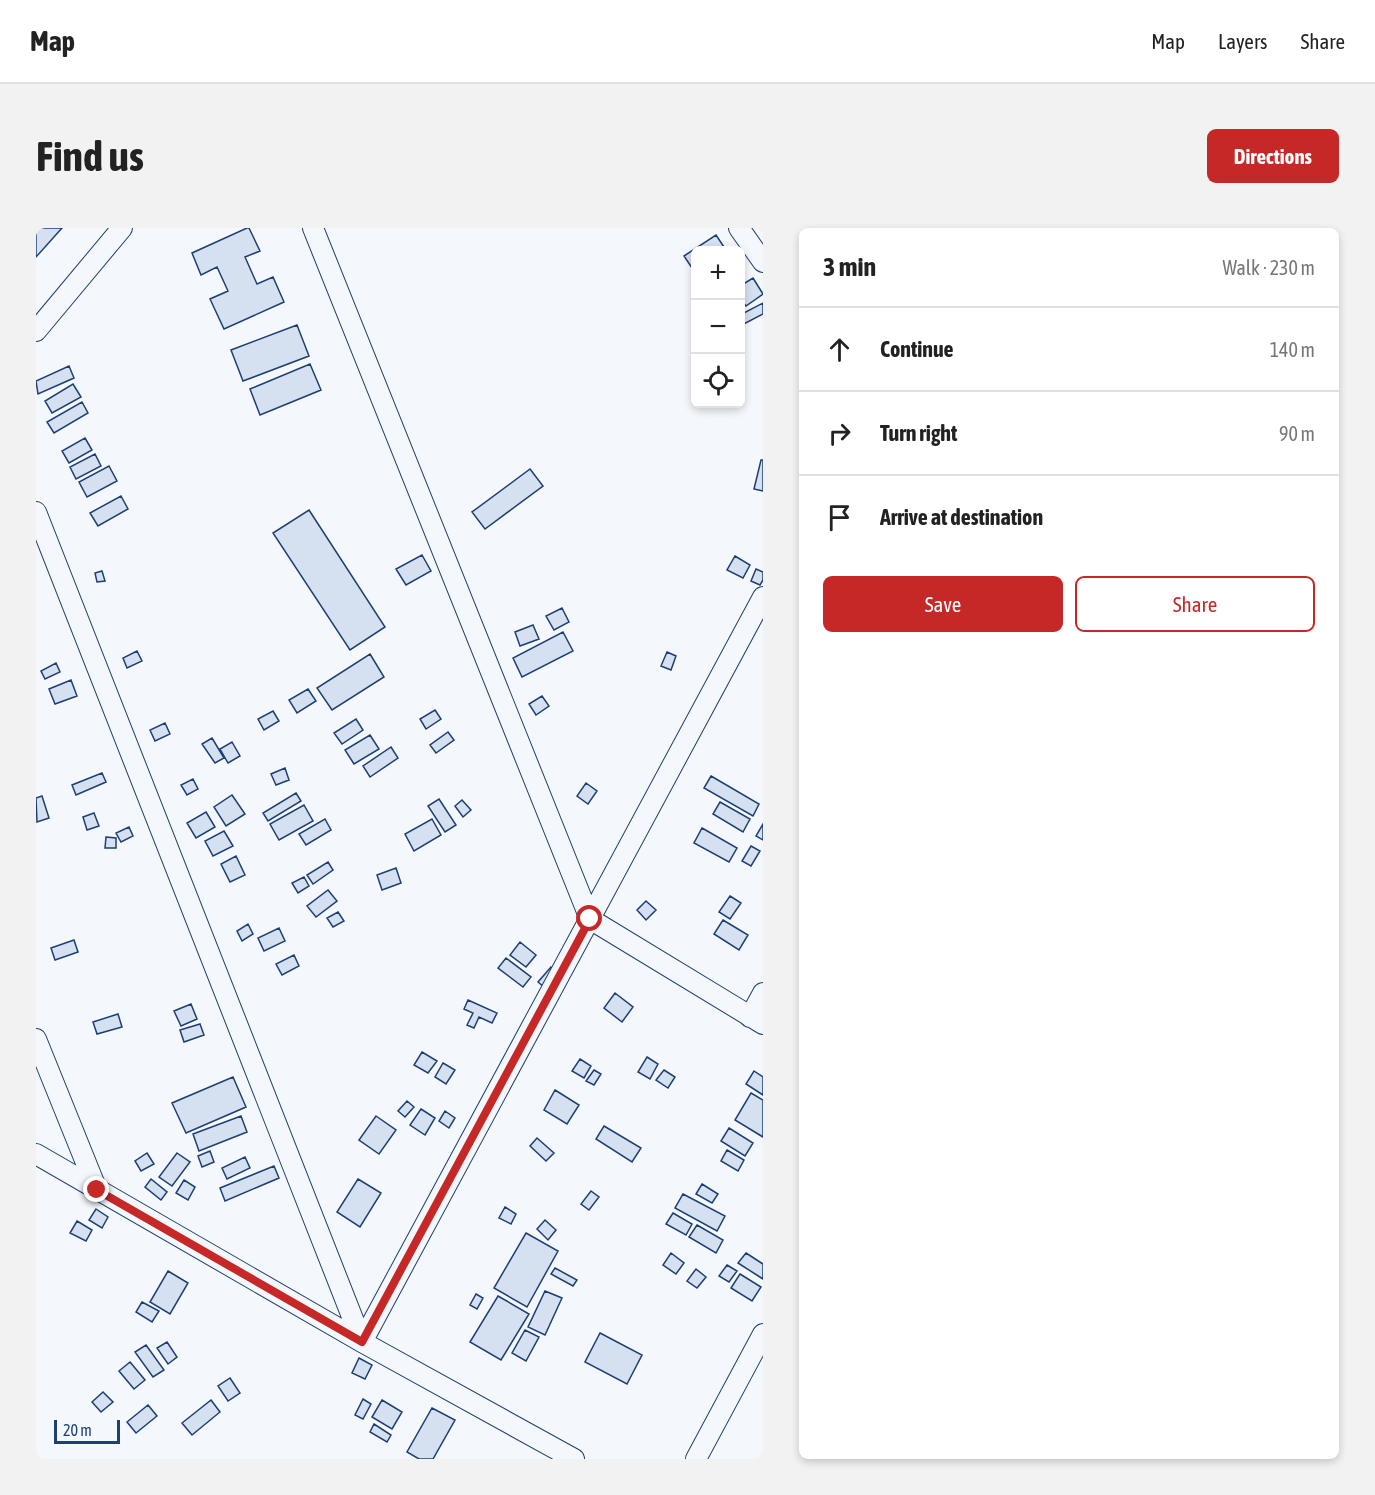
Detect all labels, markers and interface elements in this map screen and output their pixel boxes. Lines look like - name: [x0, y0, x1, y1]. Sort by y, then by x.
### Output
- text: Map: [30, 25, 75, 57]
- text: Map: [1151, 29, 1185, 53]
- text: Layers: [1218, 29, 1268, 53]
- text: Share: [1301, 29, 1345, 53]
- button: Directions: [1207, 129, 1339, 183]
- text: Find us: [36, 132, 144, 180]
- map controls: [691, 246, 745, 408]
- button: +: [691, 246, 745, 300]
- text: 3 min: [823, 252, 876, 282]
- text: Walk · 230 m: [1223, 256, 1315, 279]
- button: −: [691, 300, 745, 354]
- icon: ahead: [823, 333, 856, 366]
- text: Continue: [880, 336, 954, 362]
- text: 140 m: [1270, 338, 1315, 361]
- button: locate: [691, 354, 745, 408]
- icon: right: [823, 417, 856, 450]
- text: Turn right: [880, 420, 957, 446]
- text: 90 m: [1279, 422, 1315, 445]
- icon: arrive: [823, 501, 856, 534]
- text: Arrive at destination: [880, 504, 1043, 530]
- button: Save: [823, 576, 1063, 632]
- button: Share: [1075, 576, 1315, 632]
- route start: [576, 905, 602, 931]
- route end: [83, 1176, 109, 1202]
- scale bar: [54, 1417, 120, 1444]
- text: 20 m: [63, 1421, 92, 1439]

